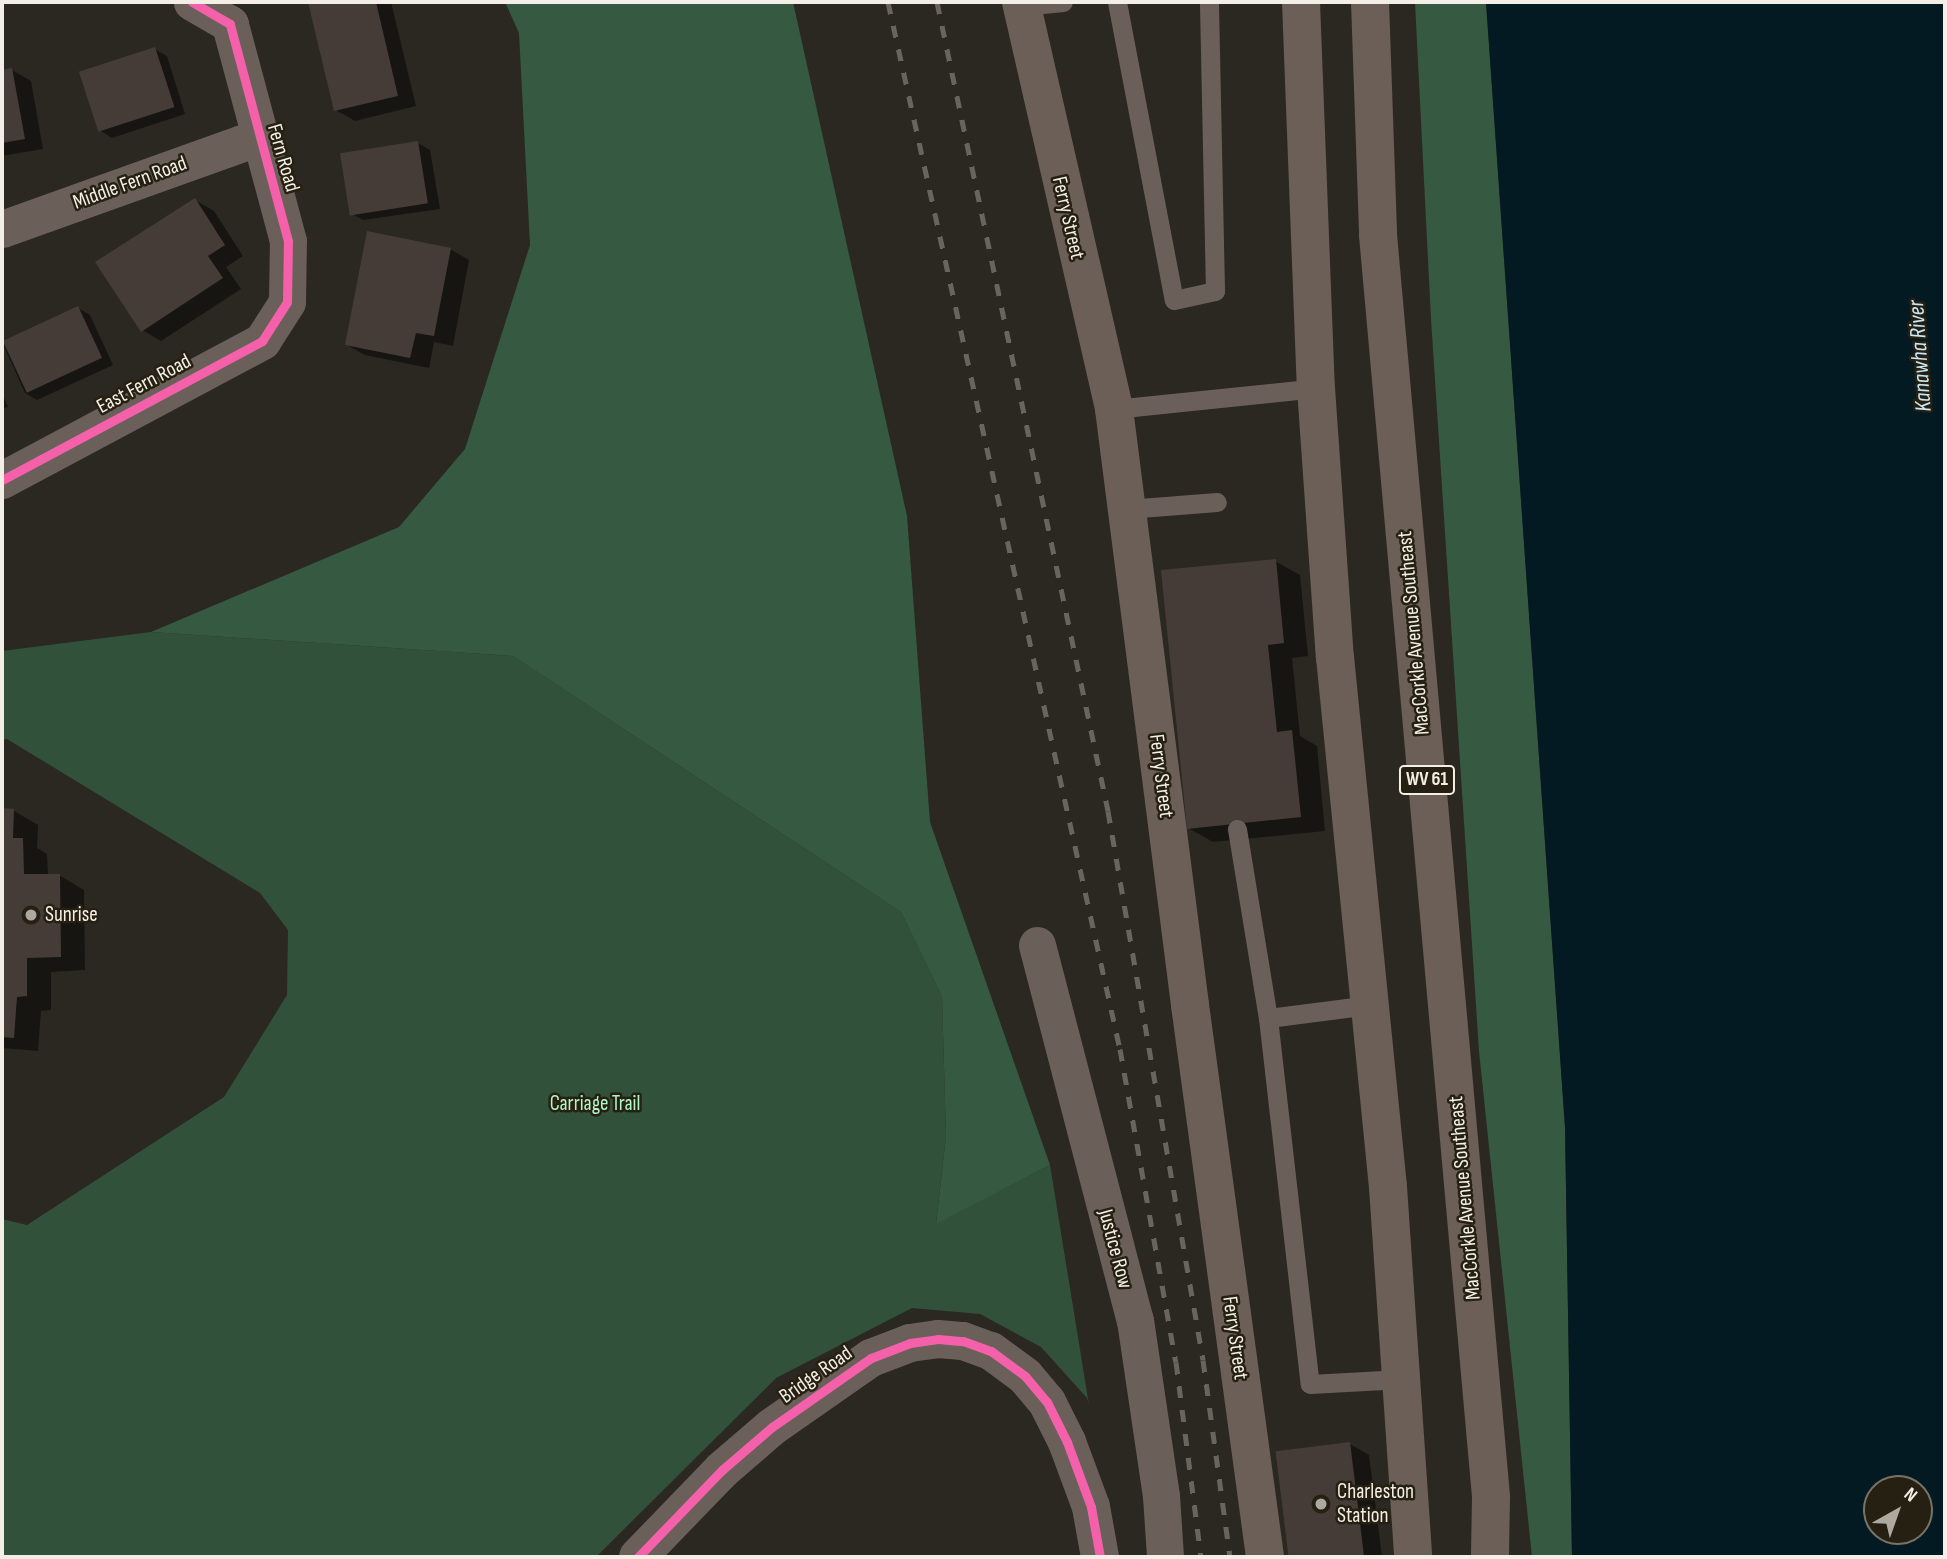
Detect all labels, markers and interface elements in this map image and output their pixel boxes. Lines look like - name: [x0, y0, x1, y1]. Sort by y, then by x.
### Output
- street label: Fern Road: [261, 121, 305, 195]
- street label: Middle Fern Road: [70, 151, 190, 215]
- street label: Ferry Street: [1046, 174, 1090, 262]
- water label: Kanawha River: [1902, 299, 1938, 413]
- street label: East Fern Road: [93, 349, 195, 419]
- street label: MacCorkle Avenue Southeast: [1393, 530, 1435, 736]
- street label: Ferry Street: [1143, 733, 1179, 819]
- road number: WV 61: [1397, 764, 1457, 796]
- place label: Sunrise: [45, 902, 98, 928]
- marker: Sunrise: [23, 907, 39, 923]
- park label: Carriage Trail: [550, 1091, 640, 1117]
- street label: MacCorkle Avenue Southeast: [1444, 1095, 1486, 1301]
- street label: Justice Row: [1092, 1207, 1138, 1291]
- street label: Ferry Street: [1217, 1295, 1253, 1381]
- street label: Bridge Road: [775, 1341, 857, 1409]
- north arrow: [1863, 1475, 1933, 1545]
- place label: Charleston Station: [1337, 1479, 1414, 1529]
- text: N: [1899, 1483, 1922, 1507]
- marker: Charleston Station: [1311, 1494, 1331, 1514]

